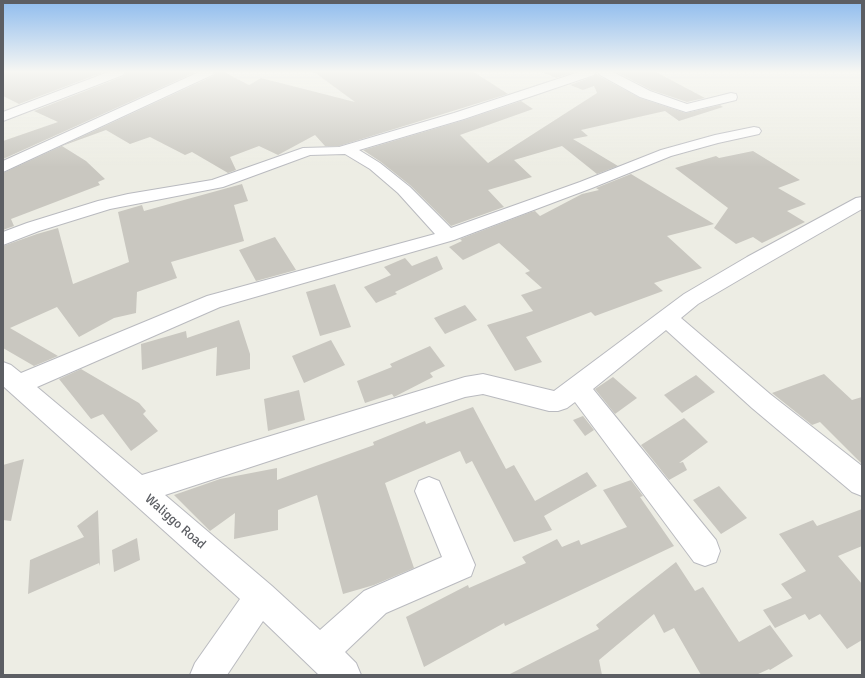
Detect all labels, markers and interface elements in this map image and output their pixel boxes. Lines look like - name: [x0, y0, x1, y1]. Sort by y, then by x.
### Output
- street label: Waliggo Road: [141, 491, 209, 553]

